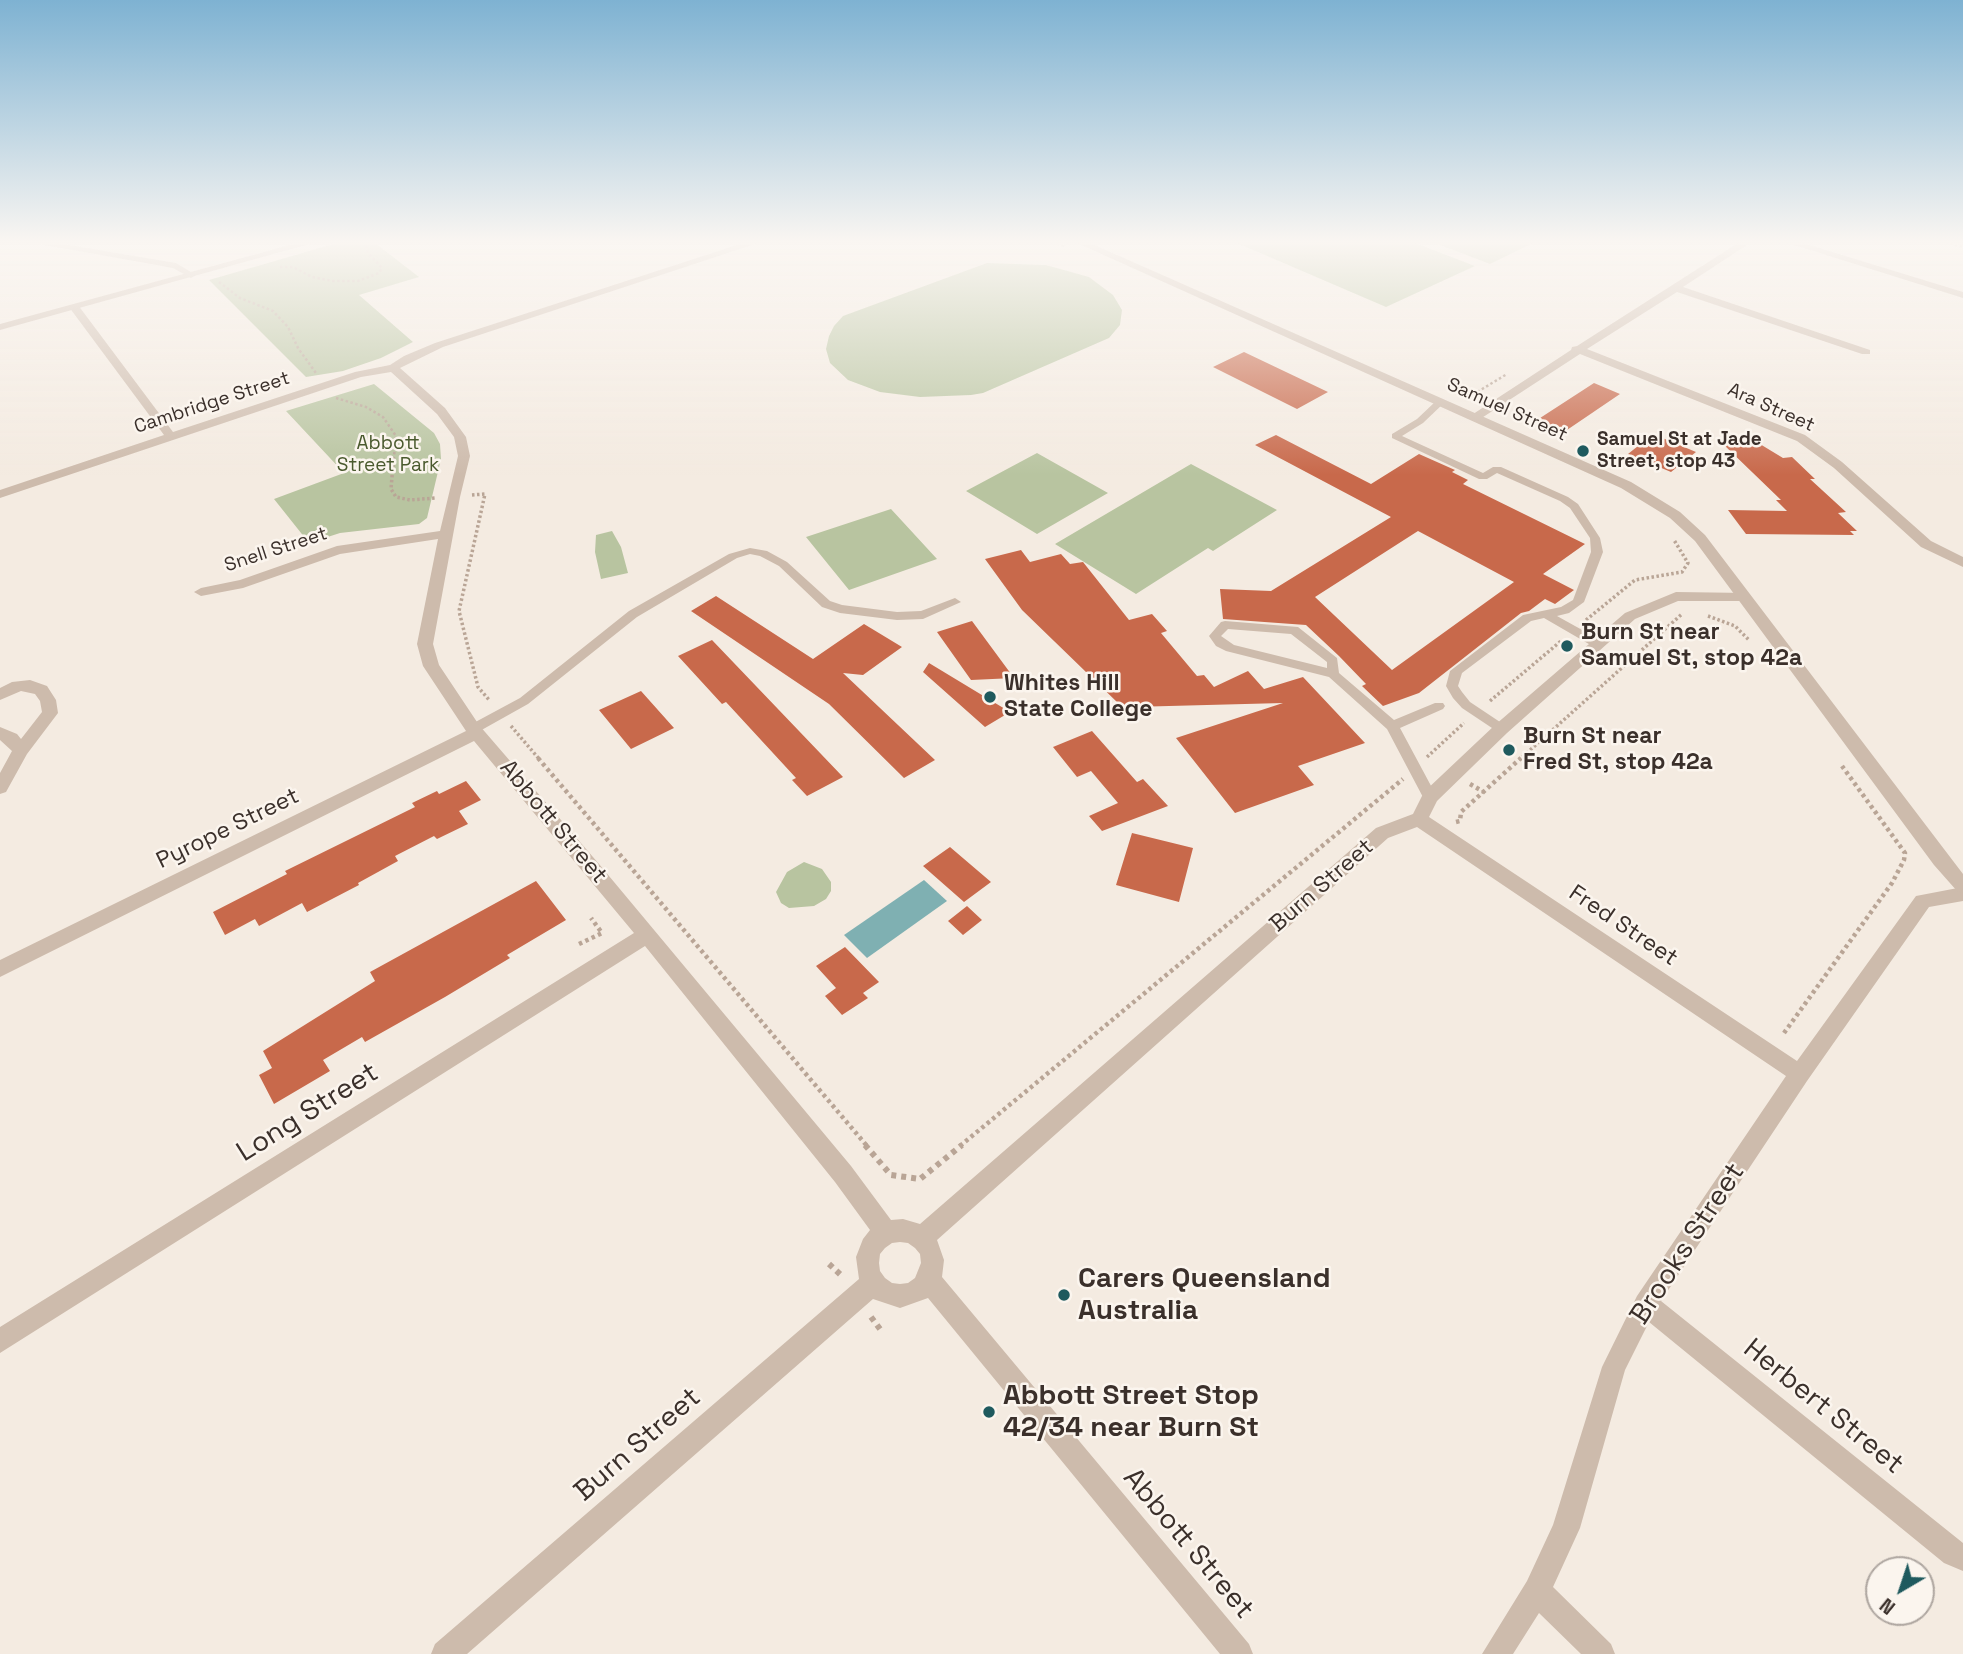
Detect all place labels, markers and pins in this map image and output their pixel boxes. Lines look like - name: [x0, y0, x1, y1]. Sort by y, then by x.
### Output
- place label: Samuel St at Jade Street, stop 43: [1597, 429, 1762, 473]
- marker: Samuel St at Jade Street, stop 43: [1575, 443, 1591, 459]
- place label: Burn St near Samuel St, stop 42a: [1581, 619, 1802, 673]
- marker: Burn St near Samuel St, stop 42a: [1559, 638, 1575, 654]
- place label: Whites Hill State College: [1004, 670, 1152, 724]
- marker: Whites Hill State College: [982, 689, 998, 705]
- place label: Burn St near Fred St, stop 42a: [1523, 723, 1713, 777]
- marker: Burn St near Fred St, stop 42a: [1501, 742, 1517, 758]
- place label: Carers Queensland Australia: [1078, 1262, 1331, 1328]
- marker: Carers Queensland Australia: [1056, 1287, 1072, 1303]
- place label: Abbott Street Stop 42/34 near Burn St: [1003, 1379, 1259, 1445]
- marker: Abbott Street Stop 42/34 near Burn St: [981, 1404, 997, 1420]

